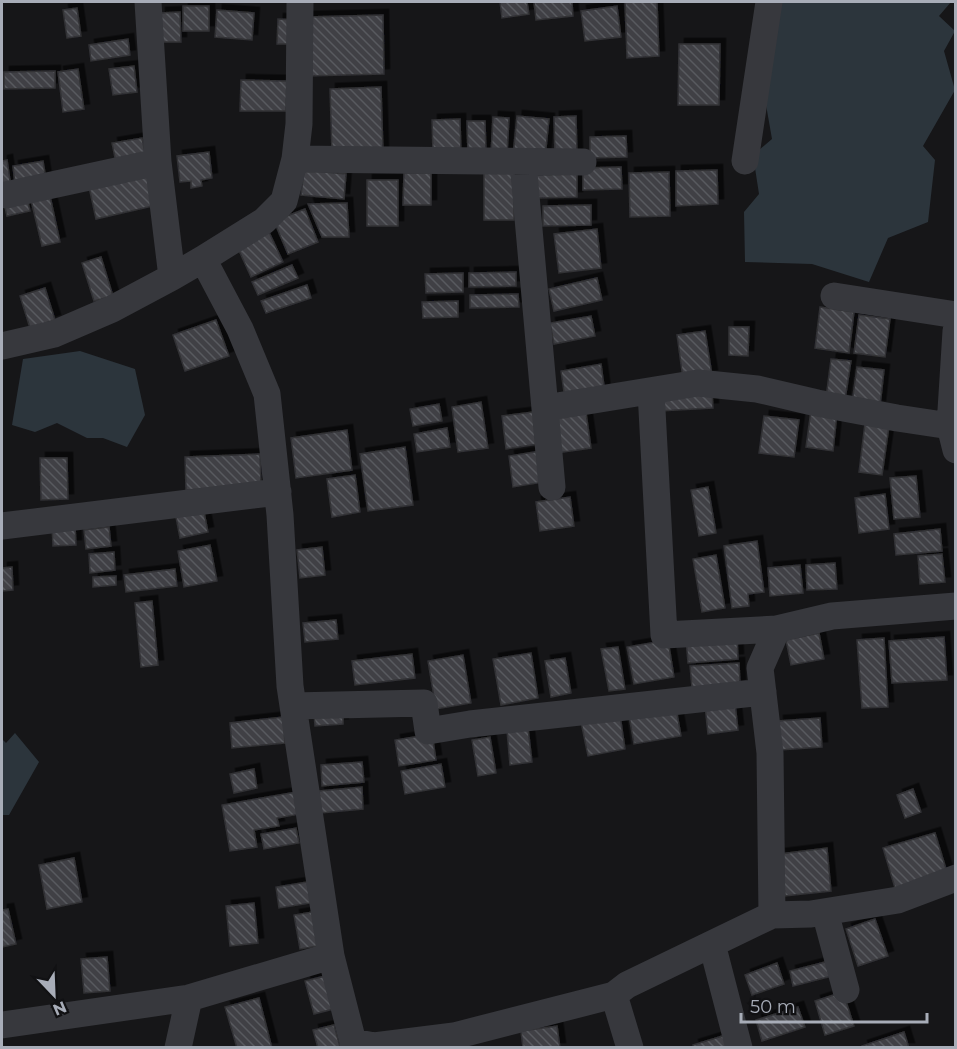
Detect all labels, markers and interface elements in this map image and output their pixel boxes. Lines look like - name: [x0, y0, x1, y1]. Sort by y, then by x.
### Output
- north arrow: [24, 965, 84, 1025]
- scale bar: [741, 986, 927, 1024]
- text: 50 m: [750, 996, 796, 1018]
- text: N: [50, 997, 69, 1020]

